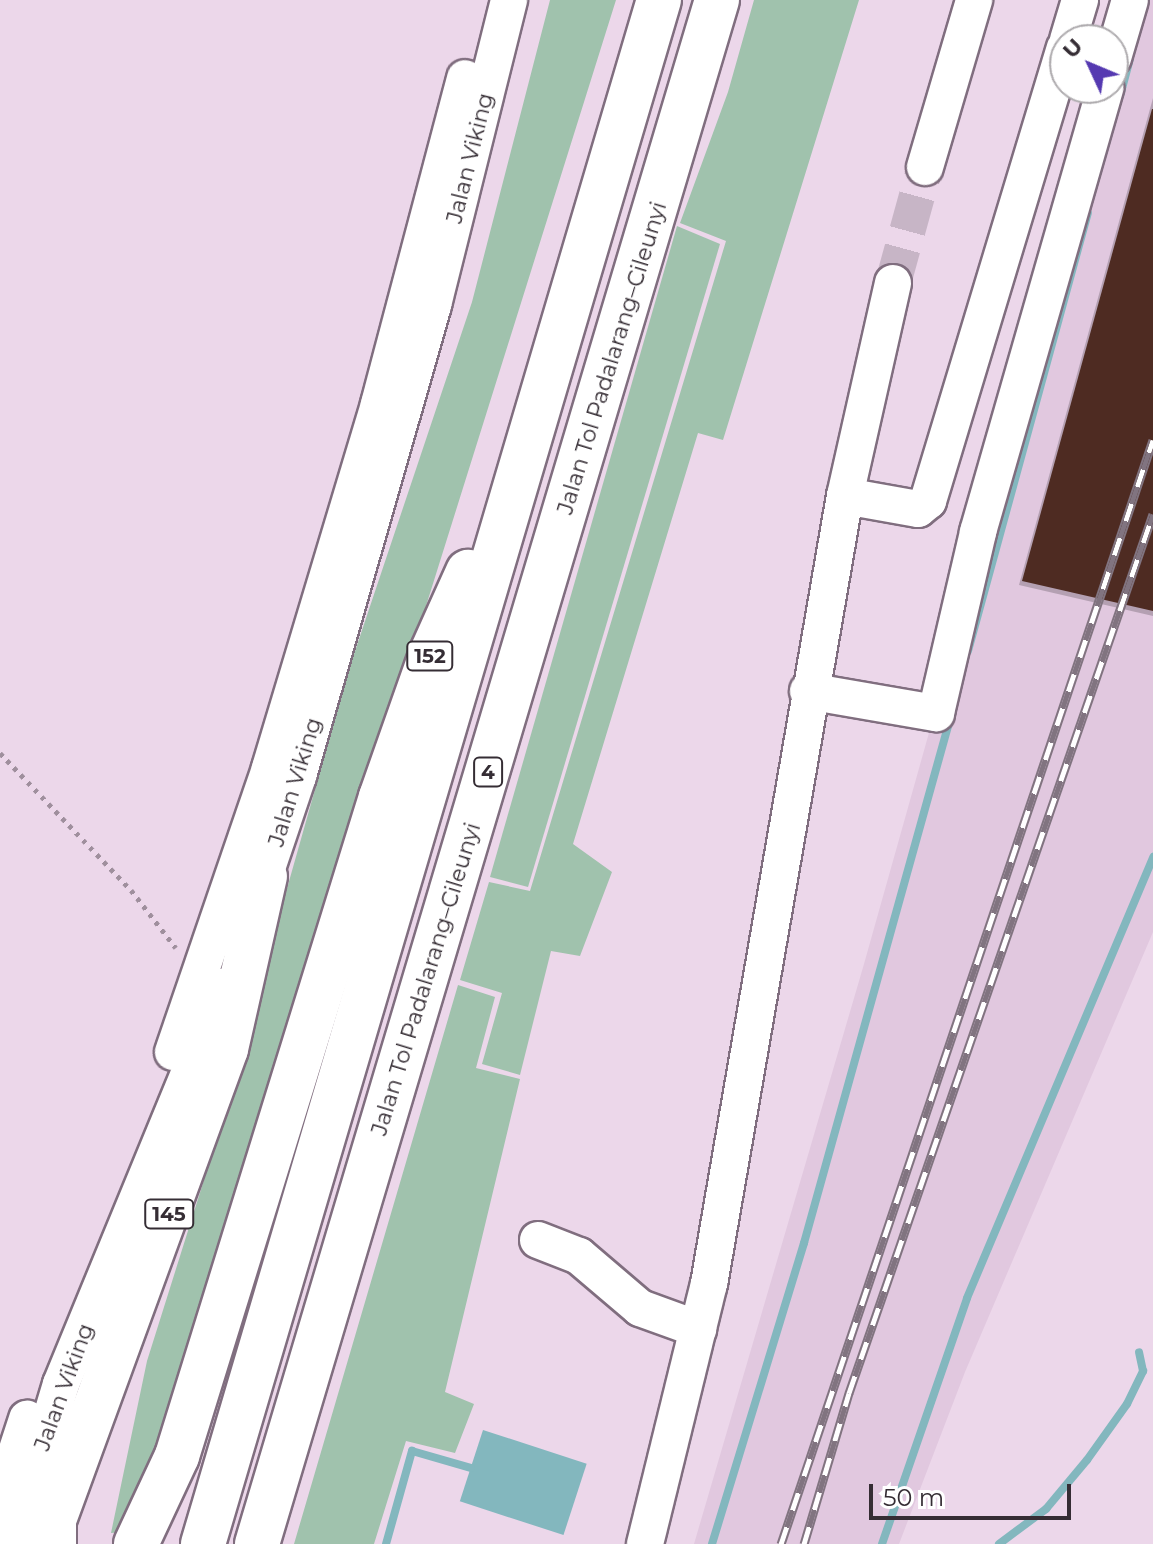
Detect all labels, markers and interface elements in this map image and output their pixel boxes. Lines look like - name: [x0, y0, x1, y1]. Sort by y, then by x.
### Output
- north arrow: [1049, 24, 1129, 104]
- text: U: [1057, 33, 1089, 64]
- street label: Jalan Viking: [441, 90, 499, 226]
- street label: Jalan Tol Padalarang–Cileunyi: [552, 199, 672, 517]
- road number: 152: [406, 640, 454, 672]
- street label: Jalan Viking: [263, 714, 327, 850]
- road number: 4: [472, 756, 504, 788]
- street label: Jalan Tol Padalarang–Cileunyi: [366, 820, 486, 1138]
- road number: 145: [143, 1198, 195, 1230]
- street label: Jalan Viking: [29, 1320, 99, 1454]
- scale bar: [873, 1468, 1075, 1518]
- text: 50 m: [883, 1483, 944, 1512]

